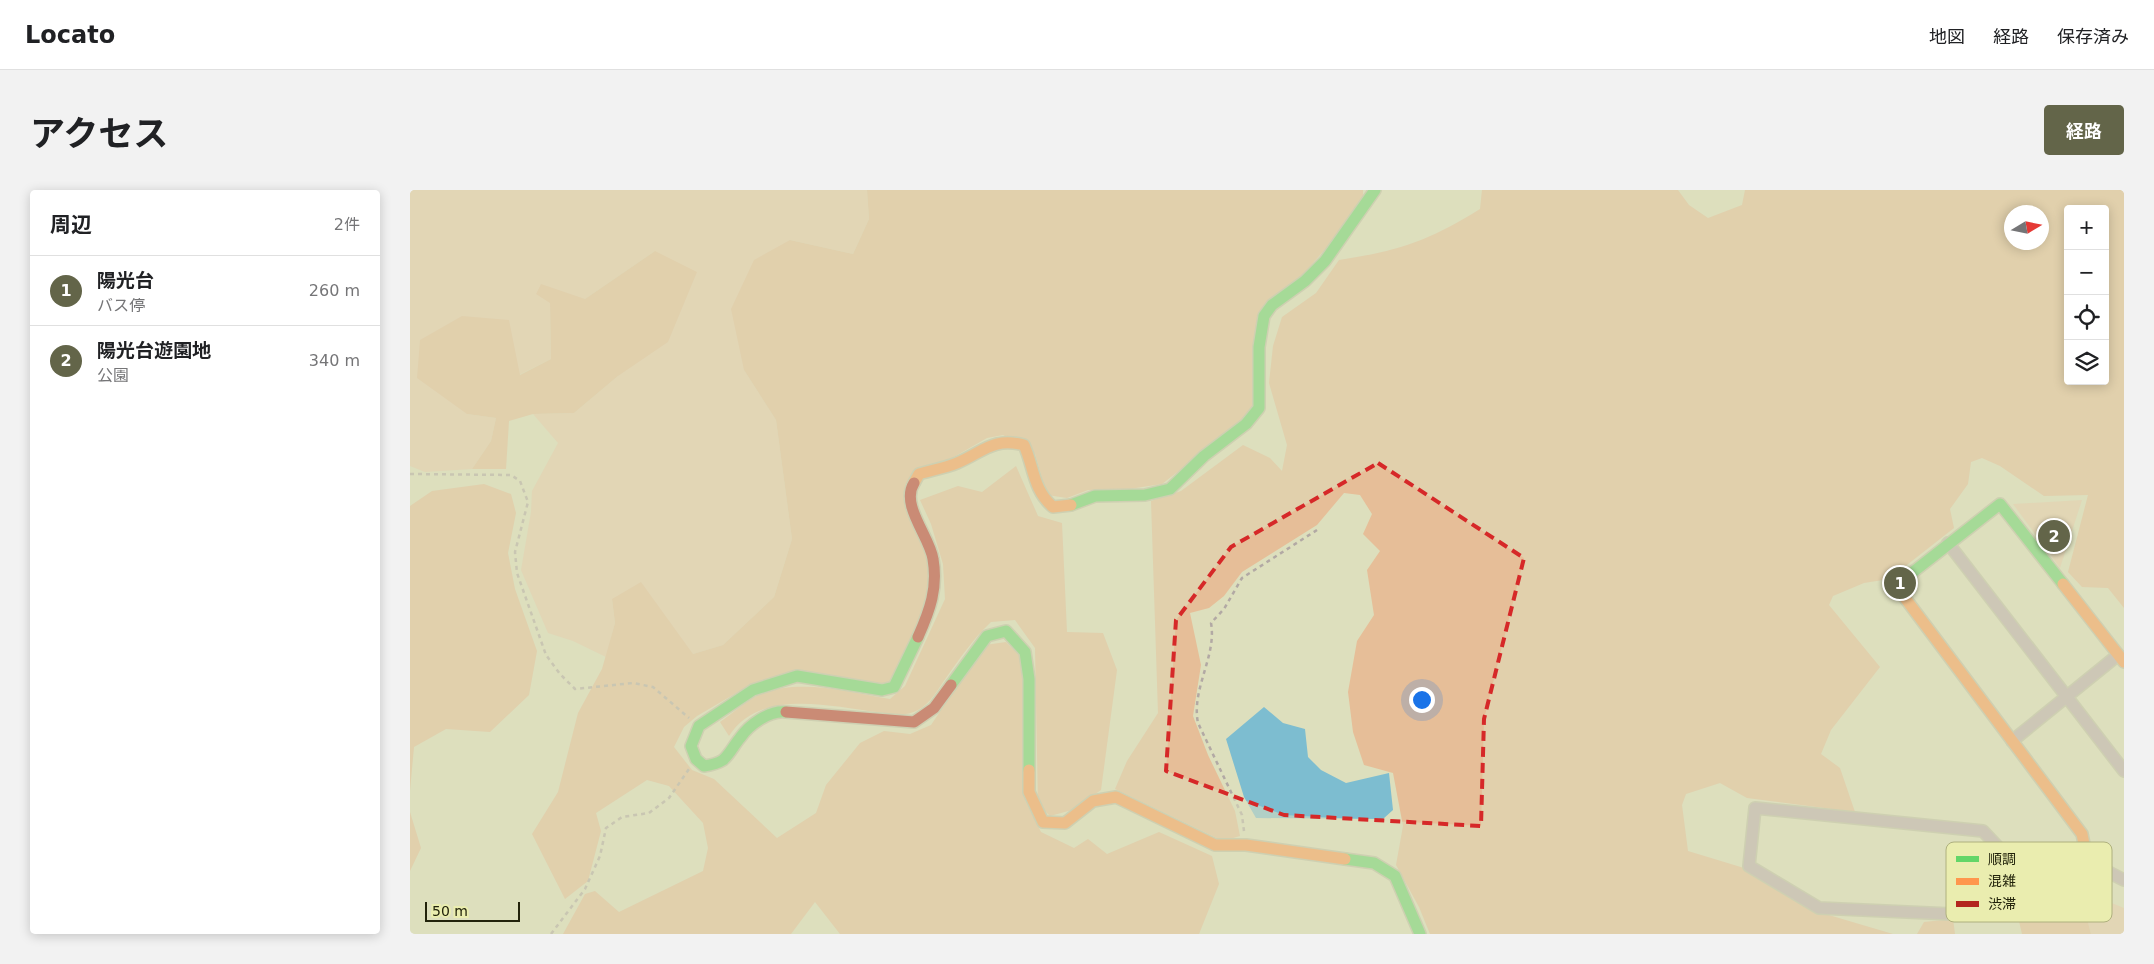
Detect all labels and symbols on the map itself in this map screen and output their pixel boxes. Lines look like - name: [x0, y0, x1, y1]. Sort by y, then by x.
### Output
- north arrow: [2004, 205, 2049, 250]
- pin: 2: [2038, 517, 2070, 555]
- pin: 1: [1884, 564, 1916, 602]
- your location: [1409, 687, 1435, 713]
- legend: [1946, 842, 2112, 922]
- text: 順調: [1988, 851, 2016, 867]
- text: 混雑: [1988, 873, 2016, 889]
- text: 渋滞: [1988, 896, 2016, 912]
- scale bar: [425, 899, 520, 922]

